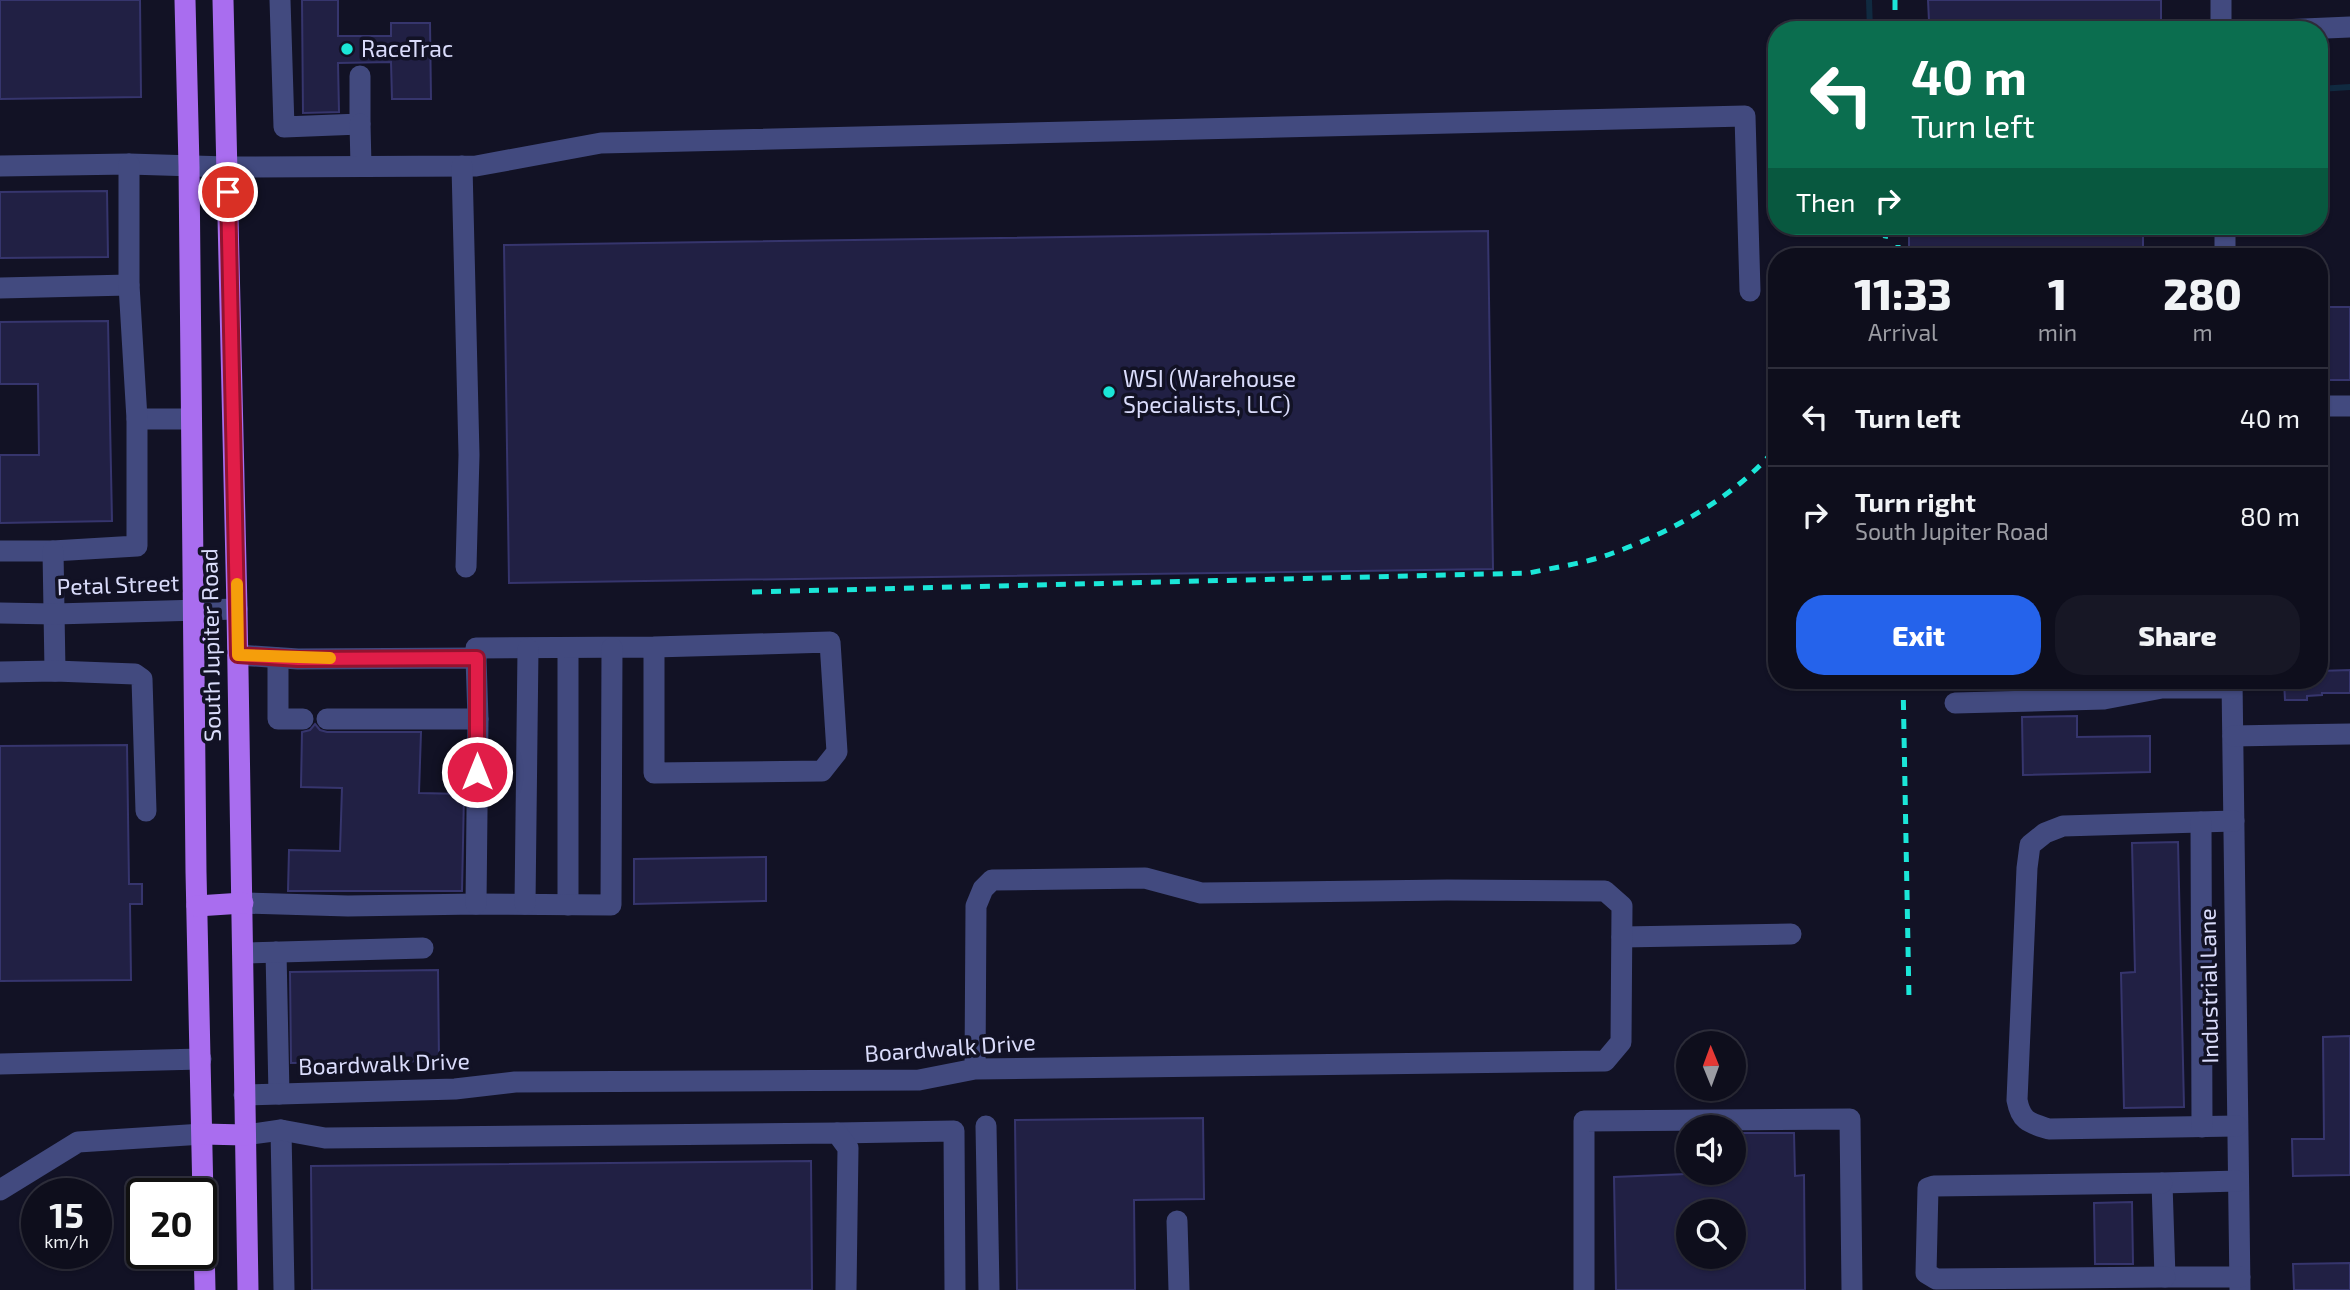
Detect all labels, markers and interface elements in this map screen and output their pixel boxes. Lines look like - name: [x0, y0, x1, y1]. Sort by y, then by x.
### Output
- place label: RaceTrac: [361, 34, 453, 62]
- marker: RaceTrac: [339, 41, 355, 57]
- text: 40 m: [1911, 46, 2027, 105]
- icon: left: [1796, 49, 1887, 140]
- text: Turn left: [1911, 106, 2035, 144]
- pin: [198, 162, 258, 222]
- icon: arrive: [209, 173, 247, 211]
- icon: right: [1869, 182, 1907, 220]
- text: Then: [1796, 186, 1855, 217]
- text: 11:33: [1854, 268, 1952, 318]
- text: 1: [2048, 268, 2067, 318]
- text: 280: [2163, 268, 2242, 318]
- text: Arrival: [1868, 318, 1938, 346]
- text: min: [2038, 318, 2077, 346]
- text: m: [2192, 318, 2213, 346]
- place label: WSI (Warehouse Specialists, LLC): [1123, 364, 1296, 418]
- marker: WSI (Warehouse Specialists, LLC): [1101, 384, 1117, 400]
- icon: left: [1796, 398, 1834, 436]
- text: Turn left: [1855, 402, 1961, 433]
- text: 40 m: [2240, 402, 2300, 433]
- text: Turn right: [1855, 486, 1976, 517]
- icon: right: [1796, 496, 1834, 534]
- text: 80 m: [2240, 500, 2300, 531]
- text: South Jupiter Road: [1855, 517, 2049, 545]
- street label: South Jupiter Road: [194, 548, 226, 742]
- street label: Petal Street: [56, 568, 180, 600]
- button: Exit: [1796, 595, 2041, 675]
- button: Share: [2055, 595, 2300, 675]
- position arrow: [440, 735, 514, 809]
- street label: Industrial Lane: [2193, 908, 2223, 1064]
- street label: Boardwalk Drive: [863, 1027, 1037, 1067]
- north arrow: [1676, 1031, 1746, 1101]
- map controls: [1676, 1031, 1746, 1269]
- street label: Boardwalk Drive: [298, 1046, 470, 1080]
- button: sound: [1676, 1115, 1746, 1185]
- speed limit sign: 20: [126, 1178, 217, 1269]
- text: 15: [49, 1193, 84, 1235]
- button: search: [1676, 1199, 1746, 1269]
- text: km/h: [44, 1230, 89, 1252]

